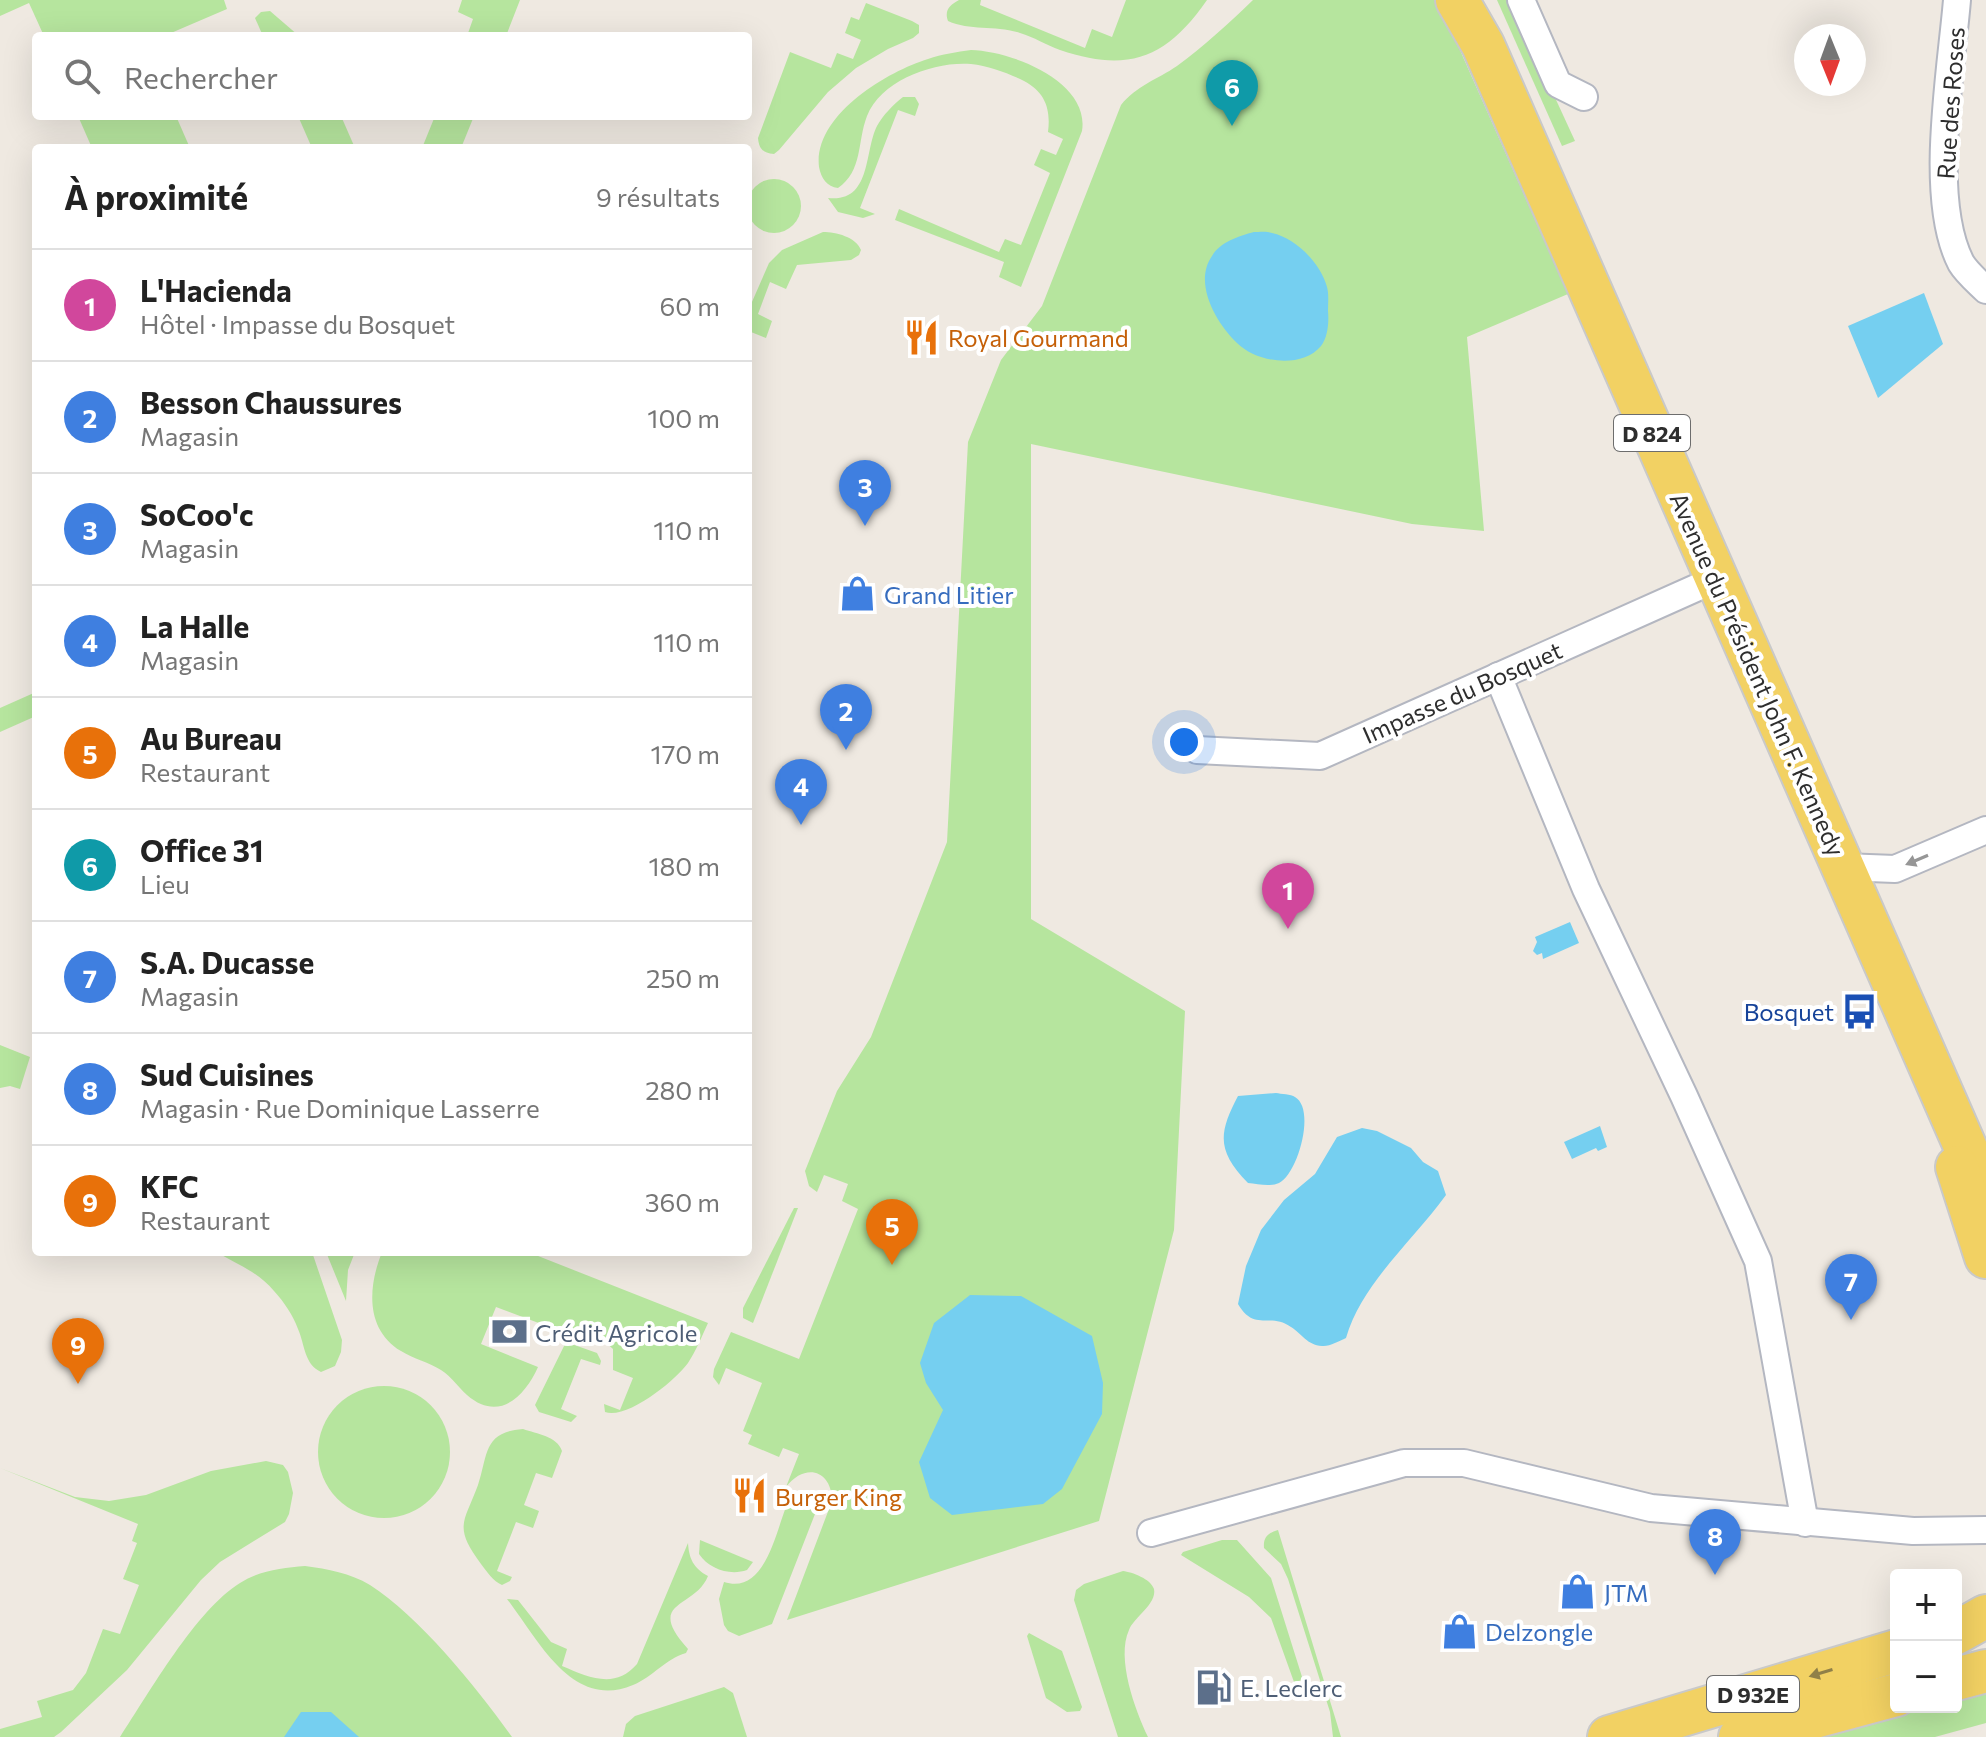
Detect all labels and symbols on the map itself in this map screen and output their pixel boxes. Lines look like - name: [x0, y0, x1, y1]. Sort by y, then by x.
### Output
- north arrow: [1794, 24, 1866, 96]
- street label: Rue des Roses: [1930, 26, 1970, 180]
- pin: 6: [1206, 60, 1258, 126]
- restaurant icon: Royal Gourmand: [903, 318, 941, 356]
- place label: Royal Gourmand: [948, 323, 1129, 352]
- road number: D 824: [1614, 415, 1690, 451]
- pin: 3: [839, 460, 891, 526]
- street label: Avenue du Président John F. Kennedy: [1664, 488, 1852, 860]
- shop icon: Grand Litier: [839, 575, 877, 613]
- place label: Grand Litier: [884, 580, 1014, 609]
- street label: Impasse du Bosquet: [1358, 635, 1567, 749]
- pin: 2: [820, 684, 872, 750]
- your location: [1164, 722, 1204, 762]
- pin: 4: [775, 759, 827, 825]
- one-way arrow: [1905, 853, 1929, 866]
- pin: 1: [1262, 863, 1314, 929]
- bus stop icon: Bosquet: [1841, 992, 1879, 1030]
- place label: Bosquet: [1744, 997, 1834, 1026]
- pin: 5: [866, 1199, 918, 1265]
- pin: 7: [1825, 1254, 1877, 1320]
- bank icon: Crédit Agricole: [490, 1313, 528, 1351]
- pin: 9: [52, 1318, 104, 1384]
- place label: Crédit Agricole: [535, 1318, 697, 1347]
- restaurant icon: Burger King: [730, 1477, 768, 1515]
- place label: Burger King: [775, 1482, 902, 1511]
- pin: 8: [1689, 1509, 1741, 1575]
- shop icon: JTM: [1559, 1573, 1597, 1611]
- place label: JTM: [1604, 1578, 1649, 1607]
- shop icon: Delzongle: [1440, 1612, 1478, 1650]
- place label: Delzongle: [1485, 1617, 1593, 1646]
- one-way arrow: [1809, 1667, 1833, 1680]
- fuel station icon: E. Leclerc: [1195, 1668, 1233, 1706]
- place label: E. Leclerc: [1240, 1673, 1343, 1702]
- road number: D 932E: [1707, 1676, 1799, 1712]

